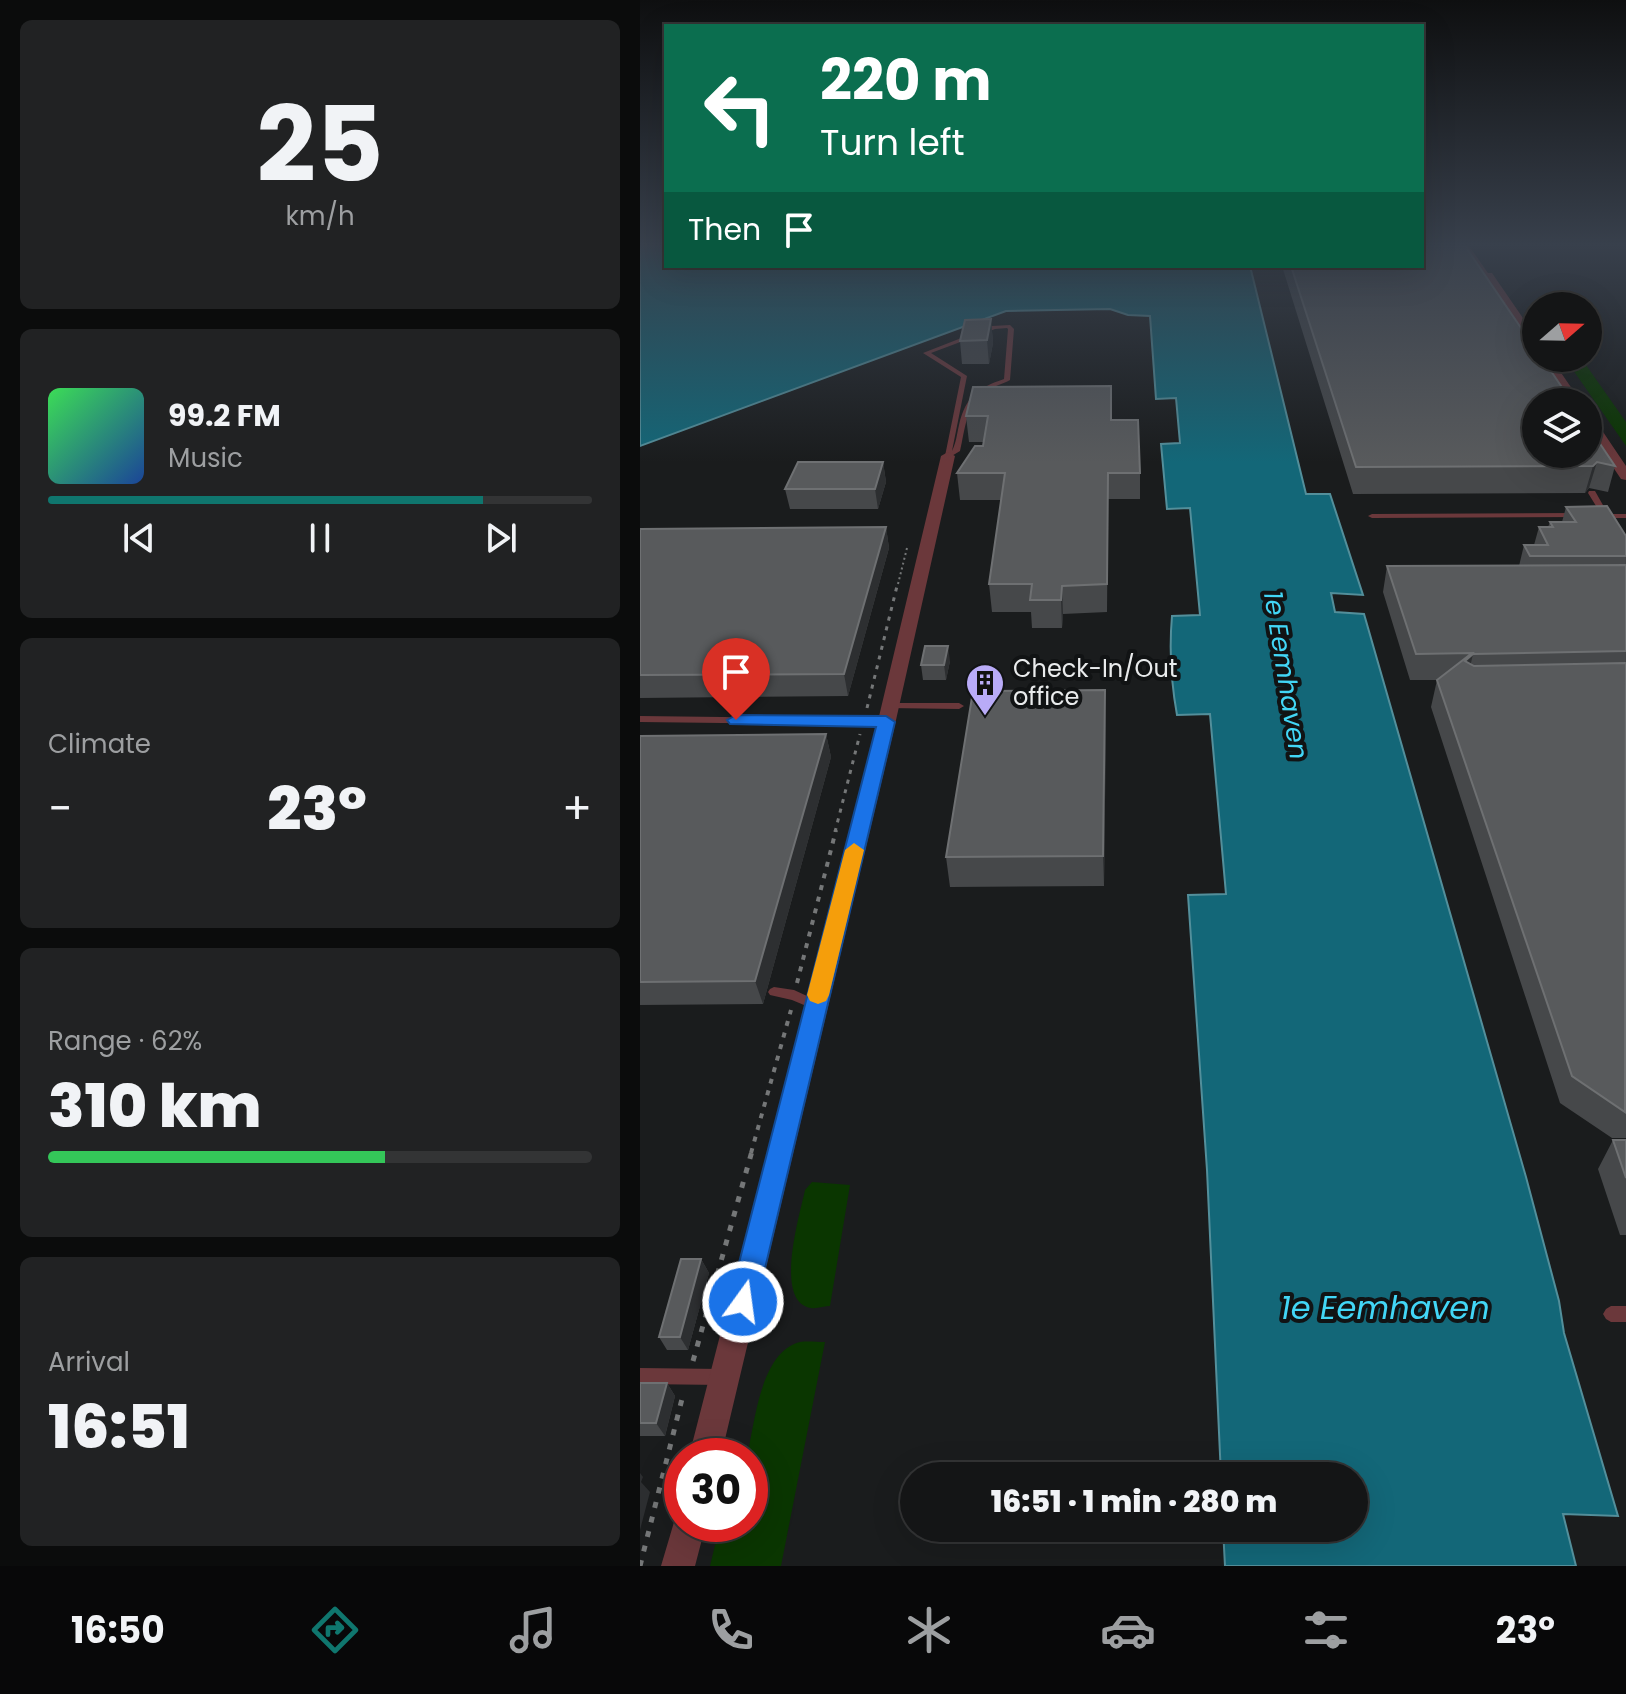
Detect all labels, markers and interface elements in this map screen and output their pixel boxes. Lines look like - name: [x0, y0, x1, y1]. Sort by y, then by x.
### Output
- text: 220 m: [820, 41, 992, 120]
- icon: left: [688, 56, 792, 160]
- text: 25: [257, 72, 383, 217]
- text: Turn left: [820, 117, 965, 168]
- text: km/h: [285, 198, 355, 234]
- text: Then: [688, 208, 761, 251]
- icon: arrive: [777, 208, 821, 252]
- north arrow: [1522, 292, 1602, 372]
- map controls: [1522, 292, 1602, 468]
- button: layers: [1522, 388, 1602, 468]
- text: 99.2 FM: [168, 394, 281, 437]
- text: Music: [168, 440, 243, 476]
- icon: previous: [117, 516, 161, 560]
- icon: pause: [298, 516, 342, 560]
- icon: next: [479, 516, 523, 560]
- water label: 1e Eemhaven: [1255, 588, 1317, 762]
- pin: [702, 638, 770, 720]
- icon: arrive: [714, 650, 758, 694]
- place label: Check-In/Out office: [1013, 652, 1178, 713]
- building icon: Check-In/Out office: [964, 662, 1006, 717]
- text: Climate: [48, 726, 151, 762]
- text: 23°: [267, 767, 367, 851]
- text: −: [48, 778, 72, 839]
- text: +: [562, 778, 592, 839]
- text: Range · 62%: [48, 1023, 202, 1059]
- text: 310 km: [48, 1064, 262, 1148]
- position arrow: [701, 1260, 785, 1344]
- water label: 1e Eemhaven: [1280, 1285, 1490, 1330]
- text: Arrival: [48, 1344, 130, 1380]
- text: 16:51: [48, 1385, 190, 1469]
- speed limit sign: 30: [664, 1438, 768, 1542]
- text: 16:51 · 1 min · 280 m: [991, 1480, 1277, 1523]
- icon: directions: [307, 1602, 363, 1658]
- icon: music: [505, 1602, 561, 1658]
- icon: phone: [703, 1602, 759, 1658]
- icon: climate: [901, 1602, 957, 1658]
- icon: car: [1100, 1602, 1156, 1658]
- icon: filters: [1298, 1602, 1354, 1658]
- text: 16:50: [71, 1605, 165, 1656]
- text: 23°: [1496, 1605, 1555, 1656]

